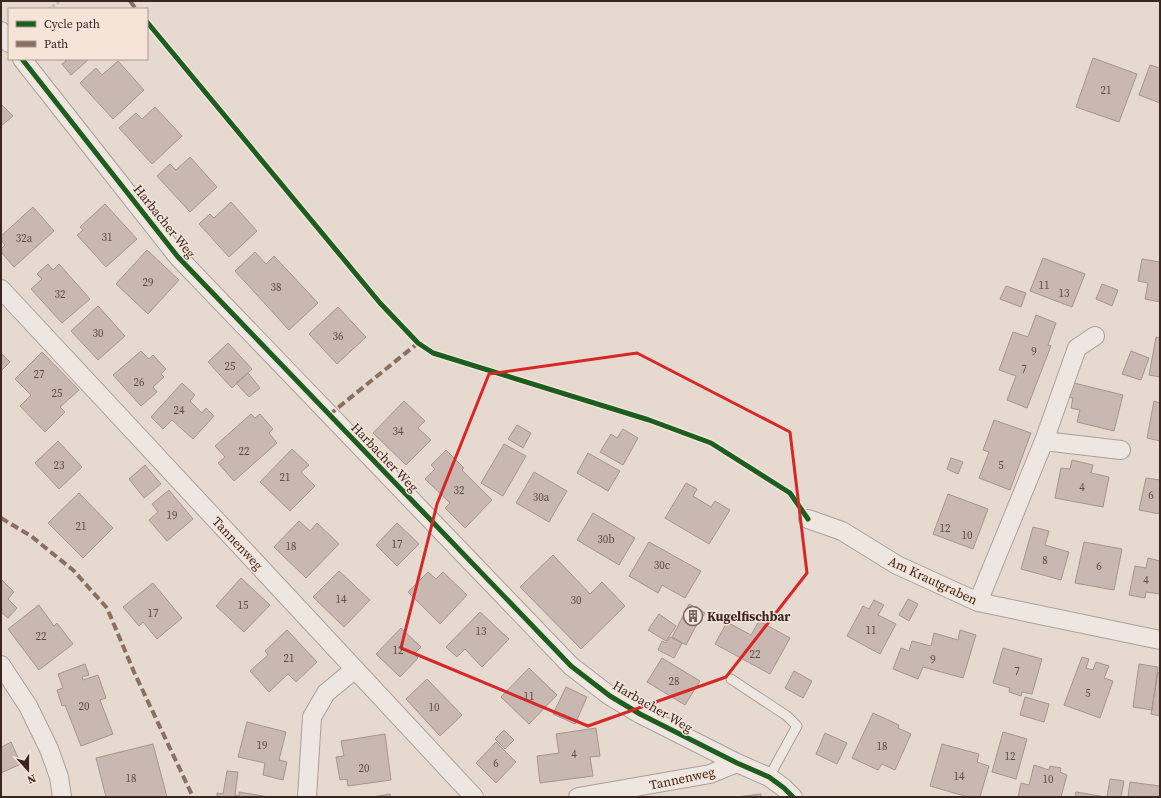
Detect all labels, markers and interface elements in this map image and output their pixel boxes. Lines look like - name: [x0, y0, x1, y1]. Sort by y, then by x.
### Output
- legend: [8, 8, 148, 60]
- text: Cycle path: [44, 16, 100, 32]
- text: Path: [44, 36, 68, 52]
- house number: 21: [1101, 83, 1112, 98]
- street label: Harbacher Weg: [130, 181, 200, 262]
- house number: 31: [102, 230, 113, 245]
- house number: 32a: [16, 231, 33, 246]
- house number: 29: [143, 275, 154, 290]
- house number: 11: [1039, 278, 1050, 293]
- house number: 38: [271, 280, 282, 295]
- house number: 13: [1059, 286, 1070, 301]
- house number: 32: [55, 287, 66, 302]
- house number: 30: [93, 326, 104, 341]
- house number: 36: [333, 329, 344, 344]
- house number: 9: [1031, 344, 1037, 359]
- house number: 25: [225, 359, 236, 374]
- house number: 7: [1021, 362, 1027, 377]
- house number: 27: [34, 367, 45, 382]
- house number: 26: [134, 375, 145, 390]
- house number: 25: [52, 386, 63, 401]
- house number: 24: [174, 403, 185, 418]
- street label: Harbacher Weg: [347, 419, 422, 496]
- house number: 34: [393, 424, 404, 439]
- house number: 22: [239, 444, 250, 459]
- house number: 23: [54, 458, 65, 473]
- house number: 5: [998, 458, 1004, 473]
- house number: 21: [280, 470, 291, 485]
- house number: 4: [1079, 480, 1085, 495]
- house number: 32: [454, 483, 465, 498]
- house number: 6: [1148, 488, 1154, 503]
- house number: 30a: [533, 490, 550, 505]
- house number: 19: [167, 508, 178, 523]
- street label: Tannenweg: [209, 513, 267, 574]
- house number: 21: [76, 519, 87, 534]
- house number: 12: [940, 521, 951, 536]
- house number: 10: [962, 528, 973, 543]
- house number: 30b: [597, 532, 615, 547]
- house number: 17: [392, 537, 403, 552]
- house number: 18: [286, 539, 297, 554]
- street label: Am Krautgraben: [885, 552, 980, 609]
- house number: 8: [1042, 553, 1048, 568]
- house number: 30c: [654, 558, 671, 573]
- house number: 6: [1096, 559, 1102, 574]
- house number: 4: [1143, 573, 1149, 588]
- house number: 14: [336, 592, 347, 607]
- house number: 30: [571, 593, 582, 608]
- house number: 15: [238, 598, 249, 613]
- building icon: Kugelfischbar: [682, 605, 704, 627]
- house number: 17: [148, 606, 159, 621]
- place label: Kugelfischbar: [707, 608, 791, 625]
- house number: 11: [866, 623, 877, 638]
- house number: 13: [476, 624, 487, 639]
- house number: 22: [36, 629, 47, 644]
- house number: 12: [393, 643, 404, 658]
- house number: 22: [750, 647, 761, 662]
- house number: 21: [284, 651, 295, 666]
- house number: 9: [930, 652, 936, 667]
- house number: 7: [1014, 664, 1020, 679]
- house number: 28: [669, 674, 680, 689]
- street label: Harbacher Weg: [610, 677, 696, 736]
- house number: 5: [1085, 686, 1091, 701]
- house number: 11: [524, 689, 535, 704]
- house number: 20: [79, 699, 90, 714]
- house number: 10: [429, 700, 440, 715]
- house number: 19: [257, 738, 268, 753]
- house number: 18: [877, 739, 888, 754]
- house number: 4: [571, 747, 577, 762]
- house number: 12: [1005, 749, 1016, 764]
- north arrow: [8, 750, 48, 790]
- house number: 6: [493, 756, 499, 771]
- house number: 20: [359, 761, 370, 776]
- street label: Tannenweg: [648, 763, 717, 794]
- house number: 14: [954, 769, 965, 784]
- text: N: [25, 770, 38, 787]
- house number: 18: [126, 771, 137, 786]
- house number: 10: [1043, 772, 1054, 787]

